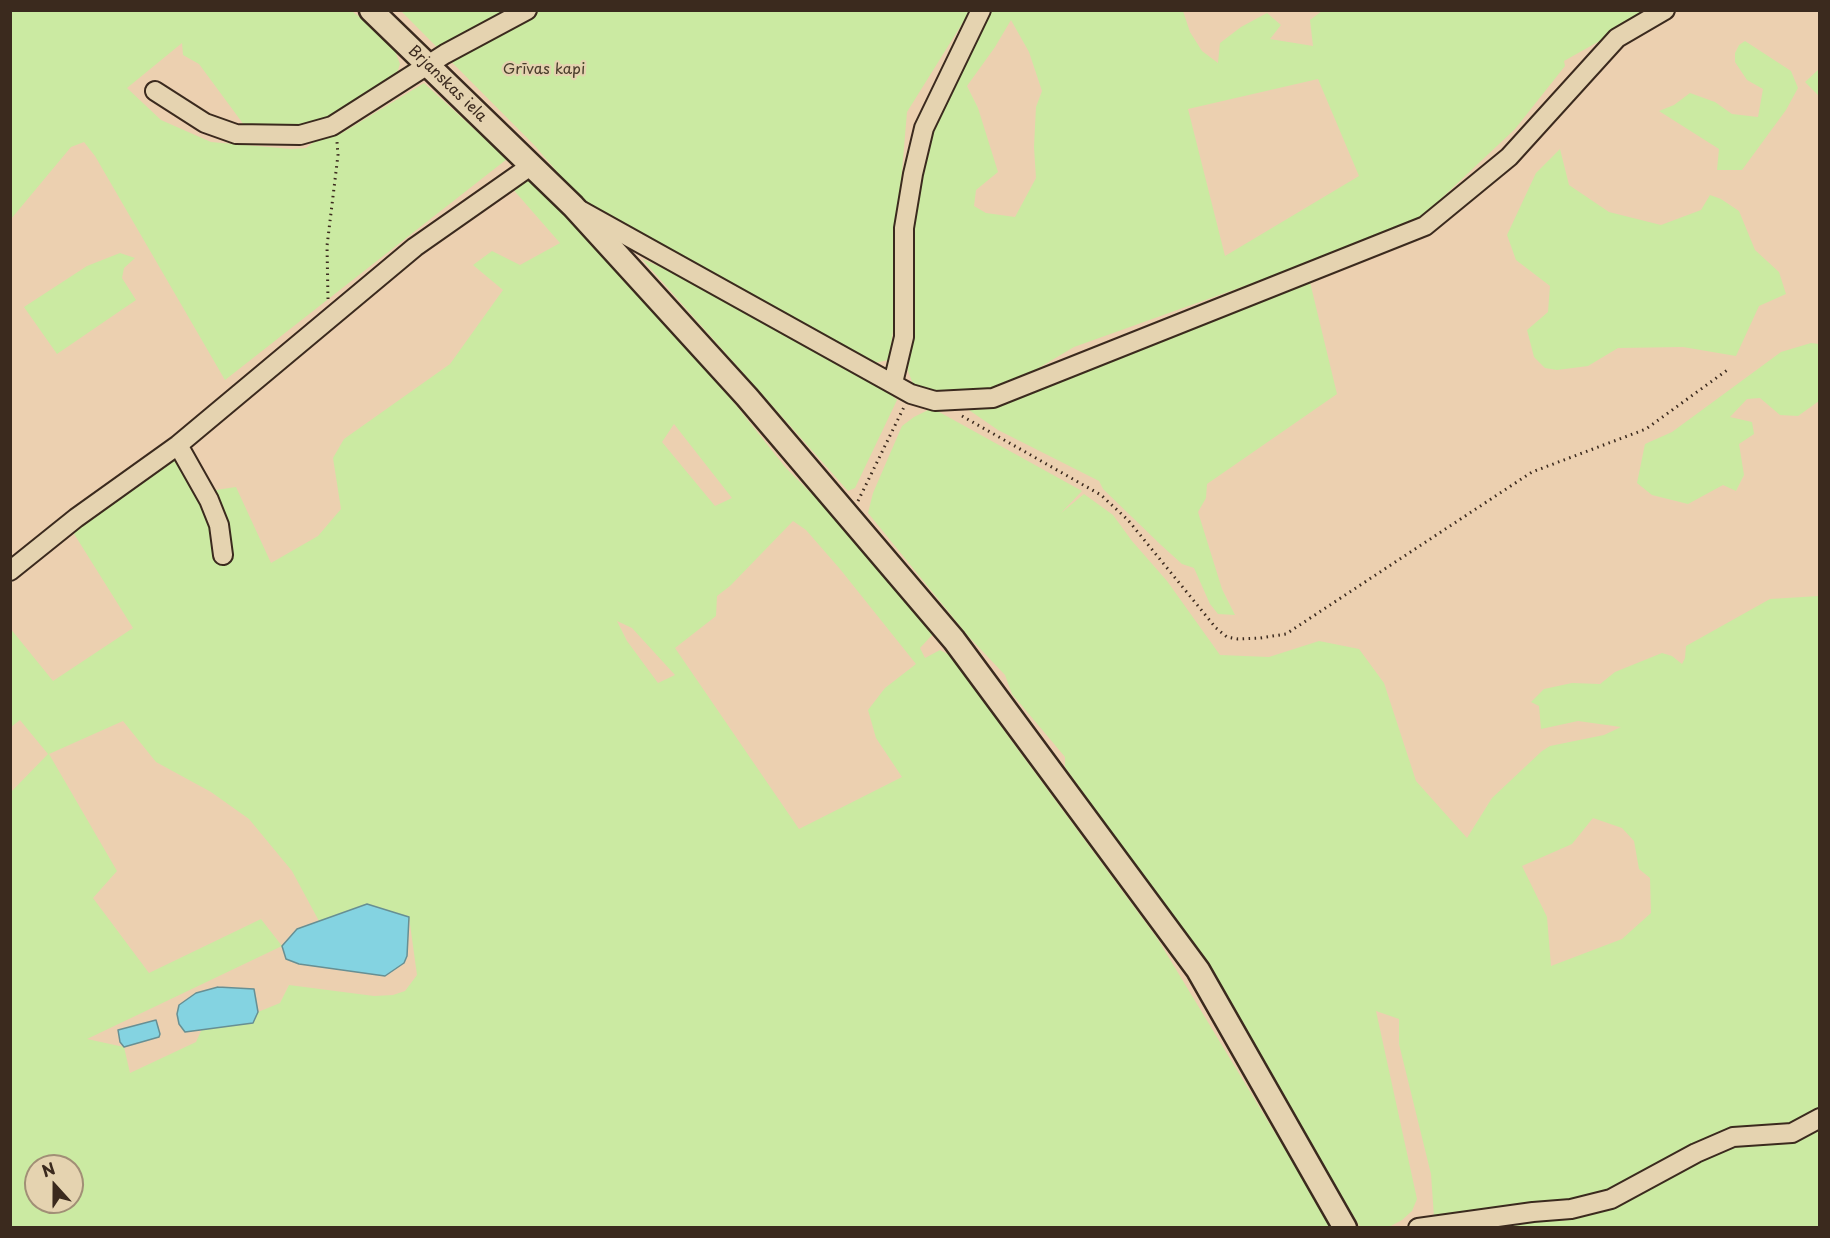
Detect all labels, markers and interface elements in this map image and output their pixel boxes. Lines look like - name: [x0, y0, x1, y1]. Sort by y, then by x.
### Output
- street label: Brjanskas iela: [404, 42, 490, 126]
- park label: Grīvas kapi: [503, 61, 585, 79]
- north arrow: [24, 1154, 84, 1214]
- text: N: [38, 1156, 58, 1183]

